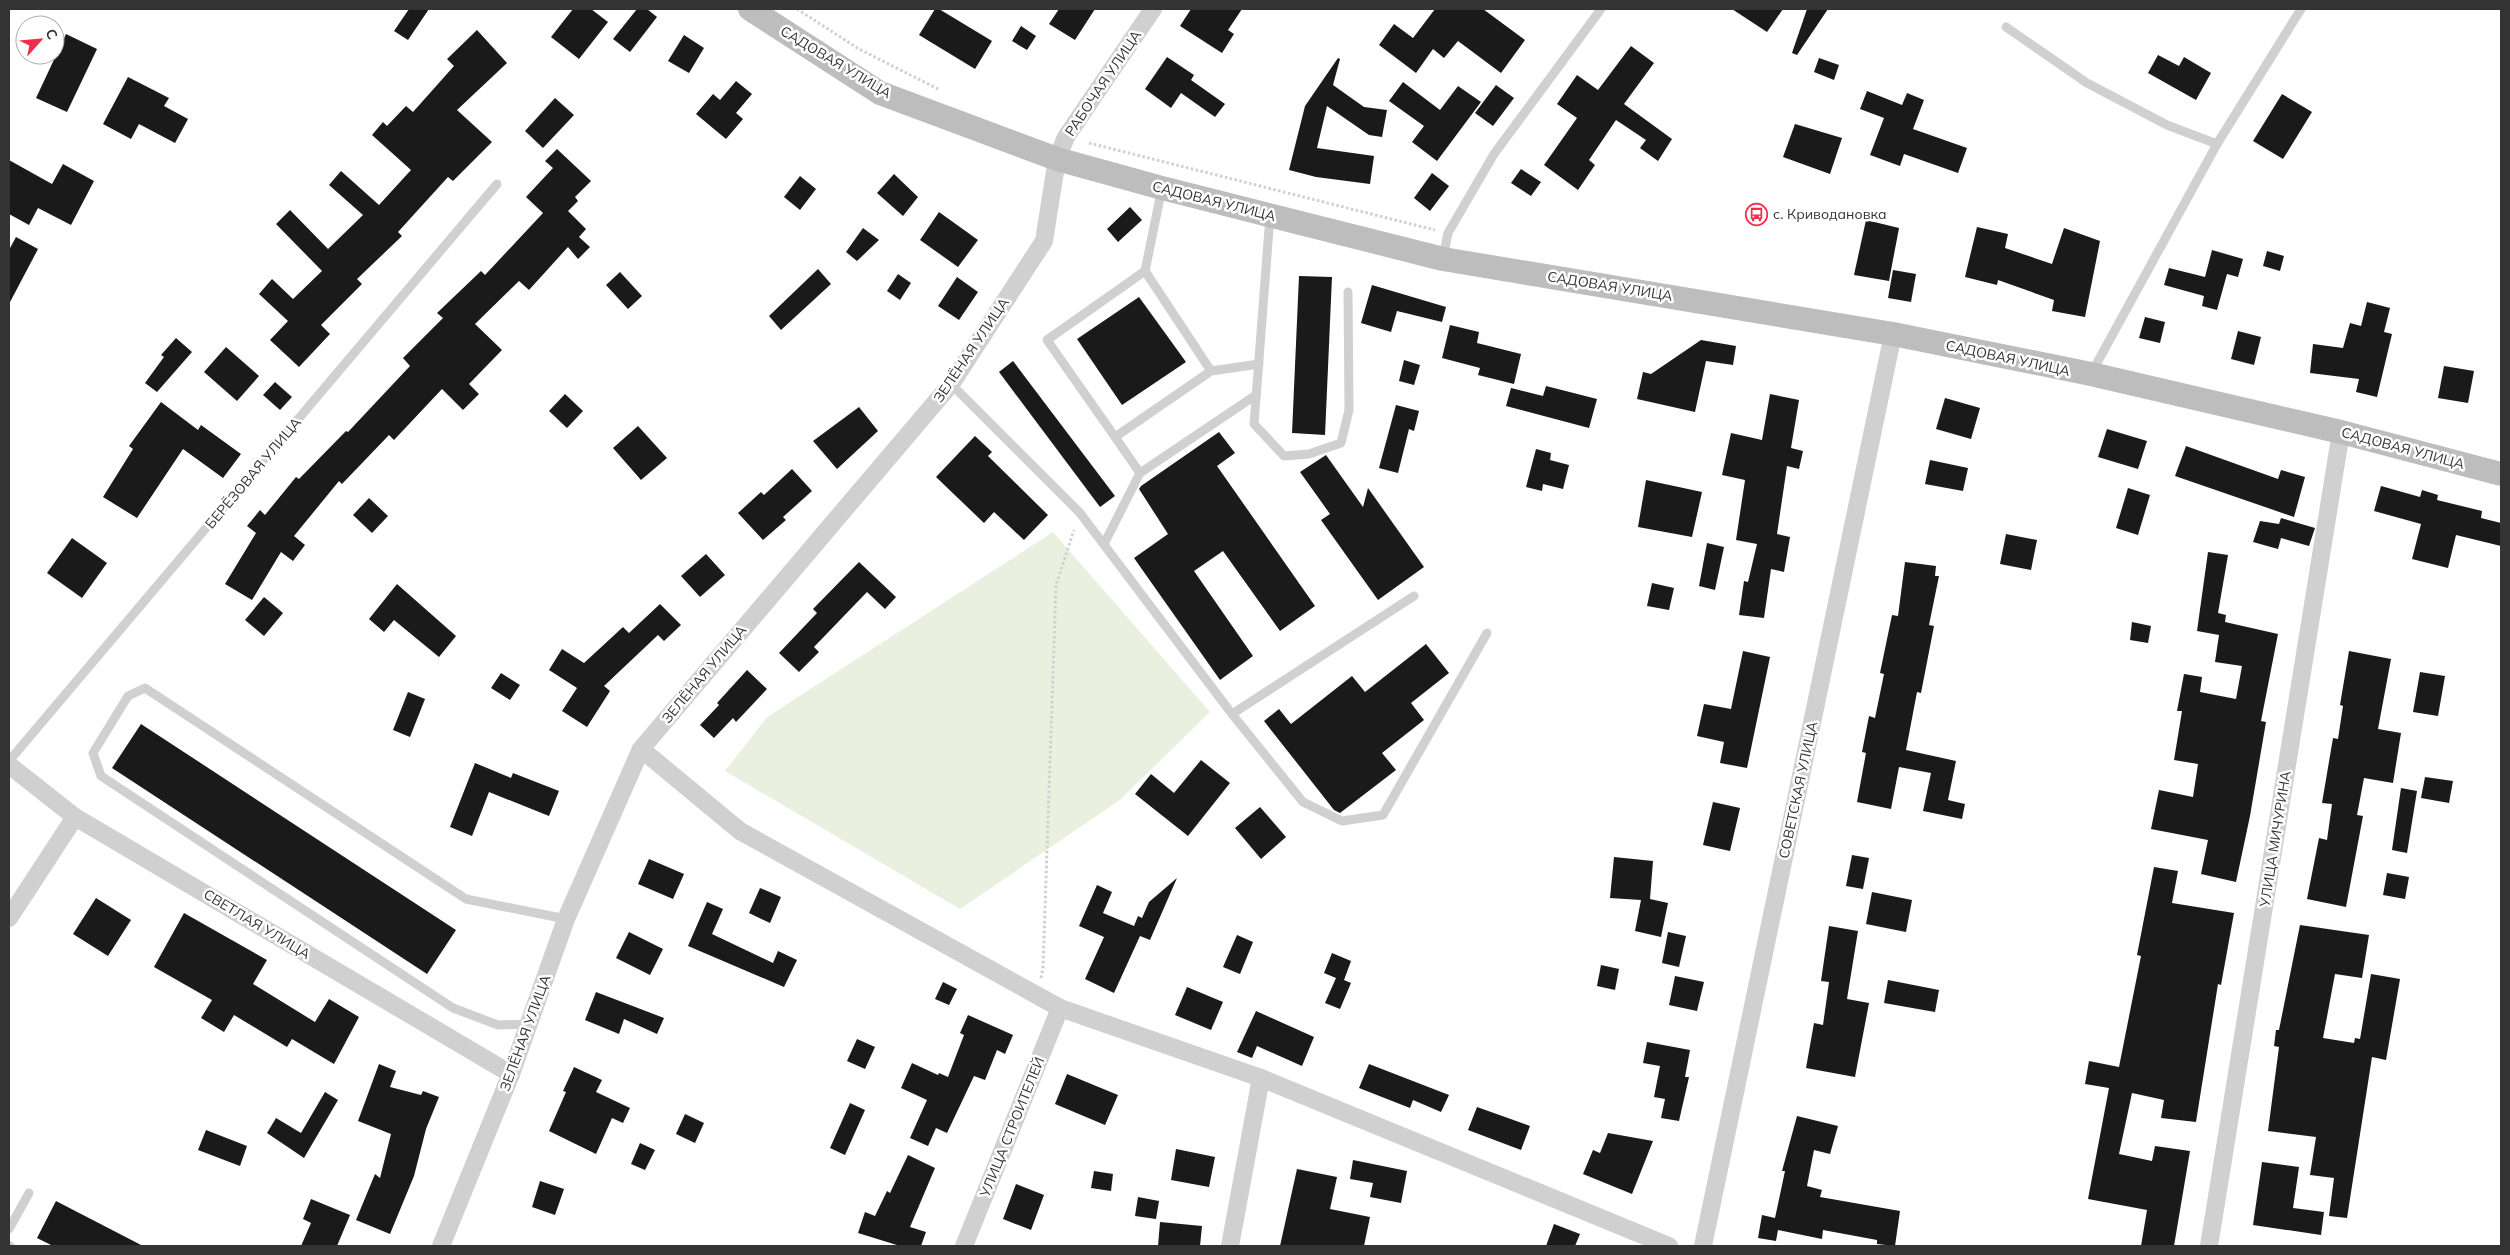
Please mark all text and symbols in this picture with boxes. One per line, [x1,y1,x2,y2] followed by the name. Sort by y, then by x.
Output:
[15,15,65,65] north arrow
[777,22,895,103] street label: САДОВАЯ УЛИЦА
[41,26,62,42] text: С
[1061,26,1145,139] street label: РАБОЧАЯ УЛИЦА
[1150,177,1278,225] street label: САДОВАЯ УЛИЦА
[1745,202,1769,226] bus stop icon: с. Криводановка
[1773,205,1887,223] place label: с. Криводановка
[1546,267,1675,305] street label: САДОВАЯ УЛИЦА
[929,294,1013,406] street label: ЗЕЛЁНАЯ УЛИЦА
[1944,336,2072,380] street label: САДОВАЯ УЛИЦА
[201,413,305,532] street label: БЕРЁЗОВАЯ УЛИЦА
[2340,423,2467,473] street label: САДОВАЯ УЛИЦА
[658,621,751,727] street label: ЗЕЛЁНАЯ УЛИЦА
[1775,719,1821,860] street label: СОВЕТСКАЯ УЛИЦА
[2255,769,2295,909] street label: УЛИЦА МИЧУРИНА
[200,885,314,963] street label: СВЕТЛАЯ УЛИЦА
[496,972,555,1094] street label: ЗЕЛЁНАЯ УЛИЦА
[975,1054,1048,1201] street label: УЛИЦА СТРОИТЕЛЕЙ

